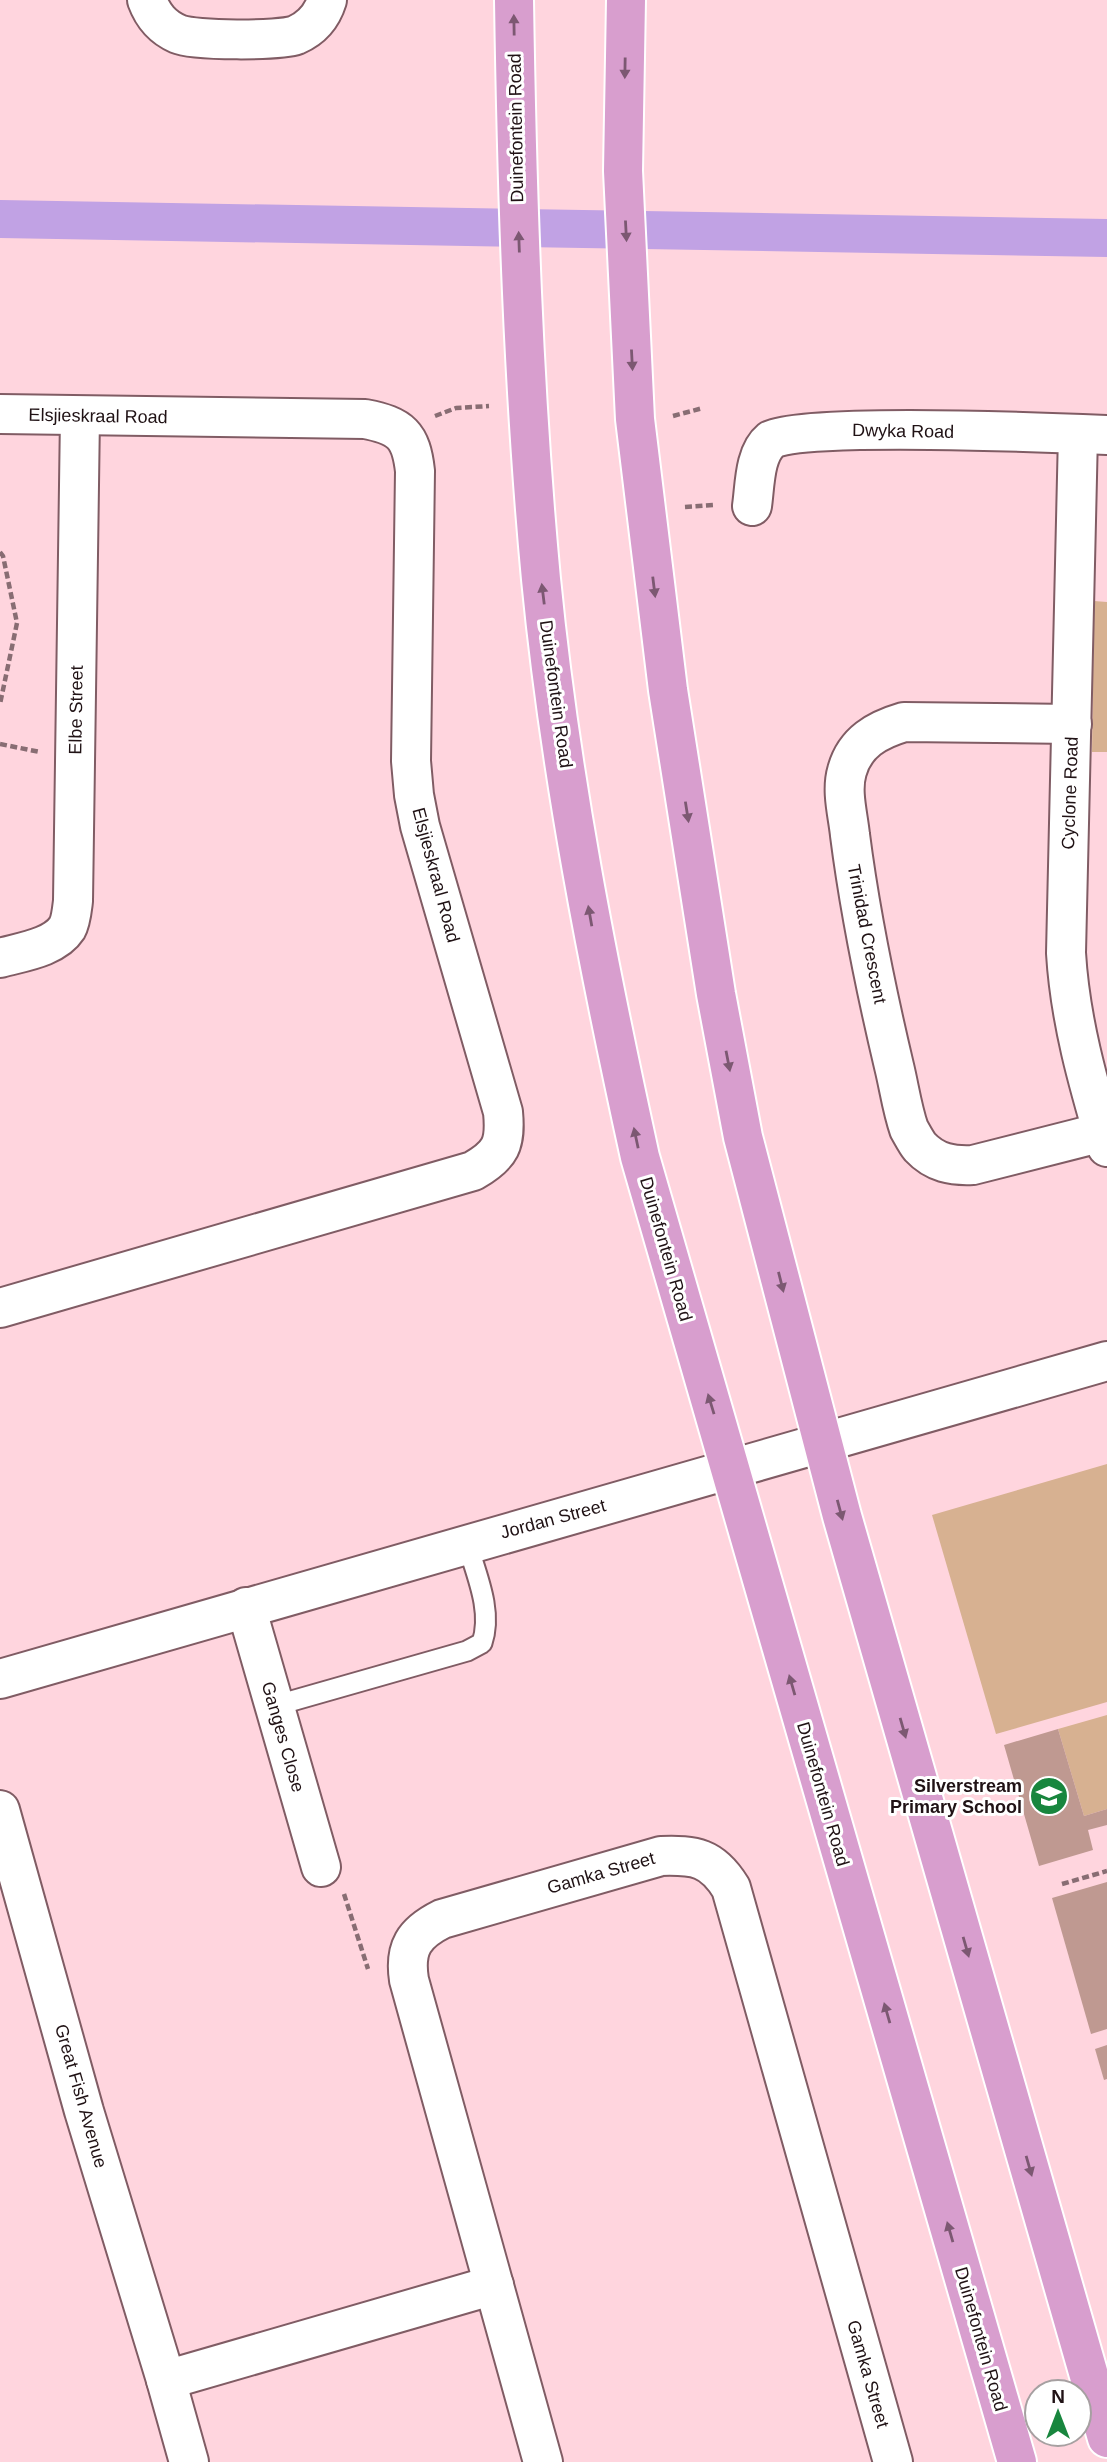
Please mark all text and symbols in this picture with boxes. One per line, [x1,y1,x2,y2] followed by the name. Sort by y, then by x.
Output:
[508,13,520,35] one-way arrow
[505,53,527,203] street label: Duinefontein Road
[619,57,630,79] one-way arrow
[621,221,632,243] one-way arrow
[514,231,525,253] one-way arrow
[627,350,638,372] one-way arrow
[28,405,168,427] street label: Elsjieskraal Road
[852,420,954,442] street label: Dwyka Road
[649,576,660,598] one-way arrow
[537,582,548,604] one-way arrow
[536,619,576,769] street label: Duinefontein Road
[65,665,87,755] street label: Elbe Street
[1058,736,1082,850] street label: Cyclone Road
[682,801,693,823] one-way arrow
[408,805,464,945] street label: Elsjieskraal Road
[844,863,890,1005] street label: Trinidad Crescent
[584,904,595,926] one-way arrow
[723,1050,734,1072] one-way arrow
[630,1127,641,1149] one-way arrow
[636,1175,696,1323] street label: Duinefontein Road
[776,1271,787,1293] one-way arrow
[706,1394,716,1415] one-way arrow
[498,1495,608,1543] street label: Jordan Street
[835,1499,846,1521] one-way arrow
[786,1673,797,1695] one-way arrow
[258,1679,308,1795] street label: Ganges Close
[898,1718,908,1739] one-way arrow
[793,1720,853,1868] street label: Duinefontein Road
[1028,1775,1070,1817] school or university icon: Silverstream Primary School
[890,1776,1022,1817] place label: Silverstream Primary School
[545,1848,657,1898] street label: Gamka Street
[961,1937,971,1958] one-way arrow
[881,2002,891,2023] one-way arrow
[51,2022,111,2170] street label: Great Fish Avenue
[1024,2155,1034,2176] one-way arrow
[944,2221,955,2243] one-way arrow
[951,2265,1011,2413] street label: Duinefontein Road
[843,2318,893,2430] street label: Gamka Street
[1023,2378,1093,2448] north arrow
[1051,2386,1065,2407] text: N

